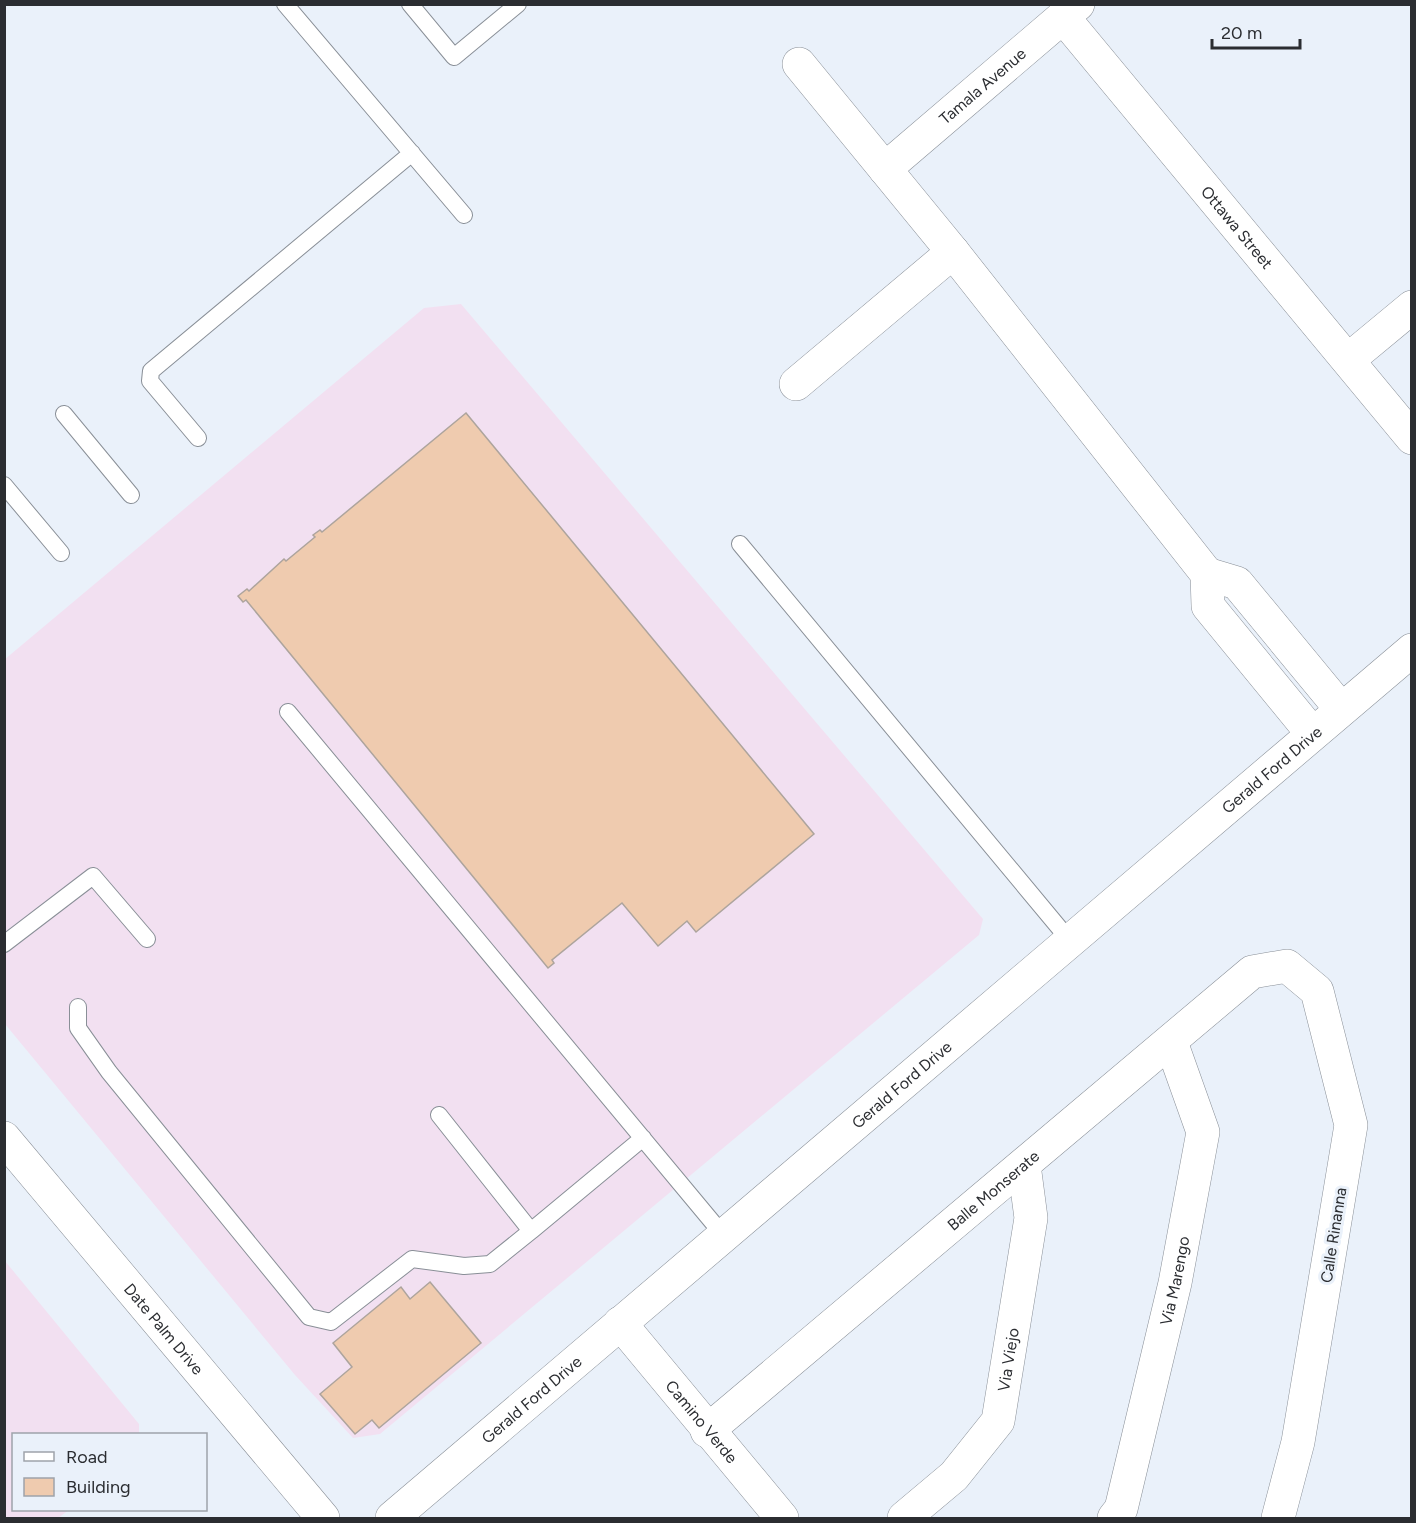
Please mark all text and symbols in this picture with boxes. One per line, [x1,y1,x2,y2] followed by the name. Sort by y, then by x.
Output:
[1212,12,1300,50] scale bar
[1221,22,1262,44] text: 20 m
[936,44,1030,128] street label: Tamala Avenue
[1197,182,1277,273] street label: Ottawa Street
[1218,722,1326,818] street label: Gerald Ford Drive
[848,1037,956,1133] street label: Gerald Ford Drive
[944,1146,1043,1234] street label: Balle Monserate
[1317,1186,1350,1284] street label: Calle Rinanna
[1156,1235,1193,1327] street label: Via Marengo
[120,1280,208,1379] street label: Date Palm Drive
[994,1326,1023,1393] street label: Via Viejo
[478,1352,586,1448] street label: Gerald Ford Drive
[662,1376,741,1467] street label: Camino Verde
[12,1433,207,1511] legend
[66,1446,107,1468] text: Road
[66,1476,131,1498] text: Building

